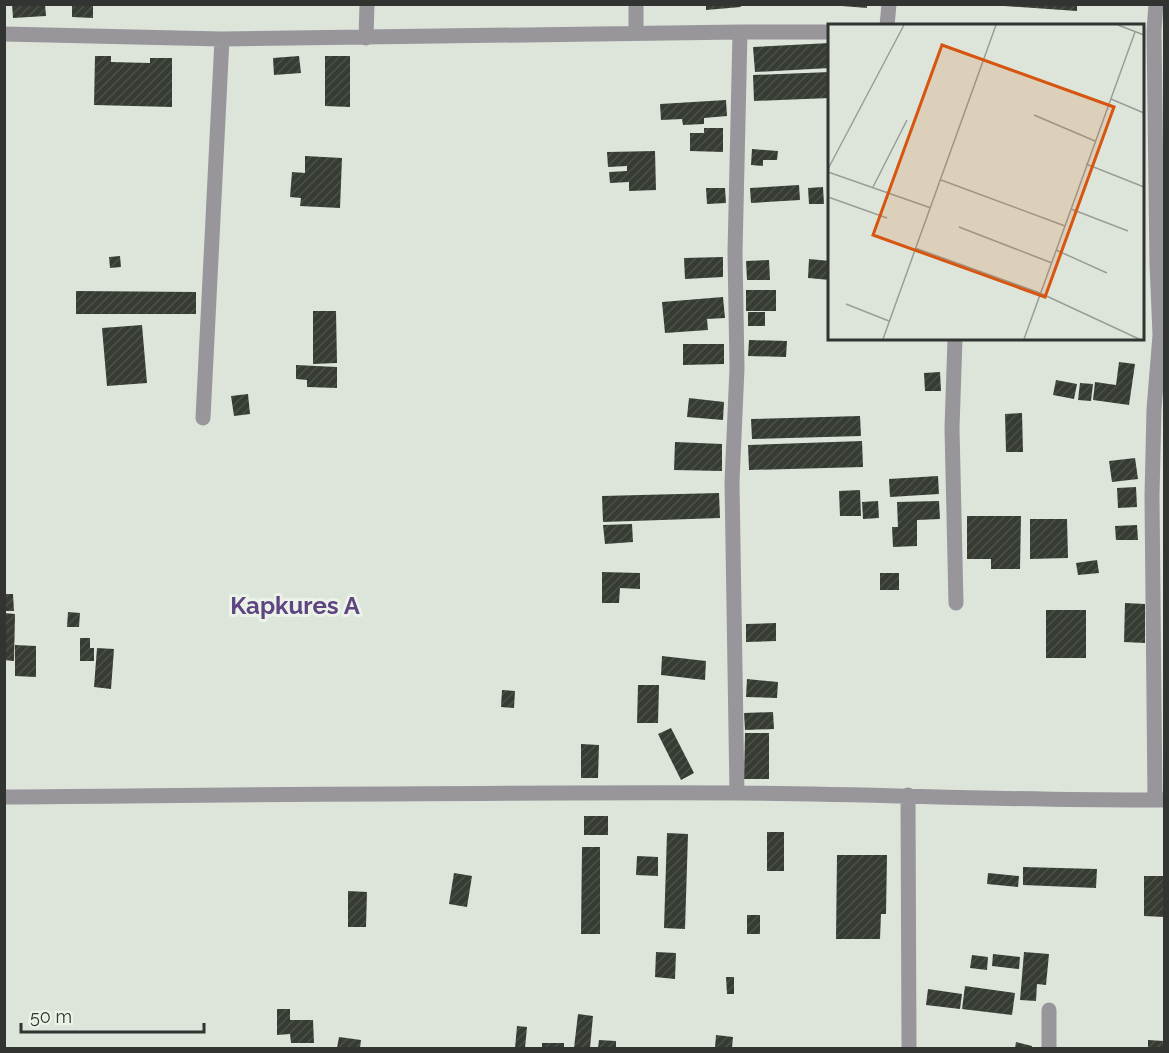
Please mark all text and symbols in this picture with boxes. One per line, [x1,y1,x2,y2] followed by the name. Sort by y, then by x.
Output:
[828,24,1145,340] inset map
[230,591,361,620] district label: Kapkures A
[21,996,204,1034] scale bar
[30,1006,72,1027] text: 50 m

